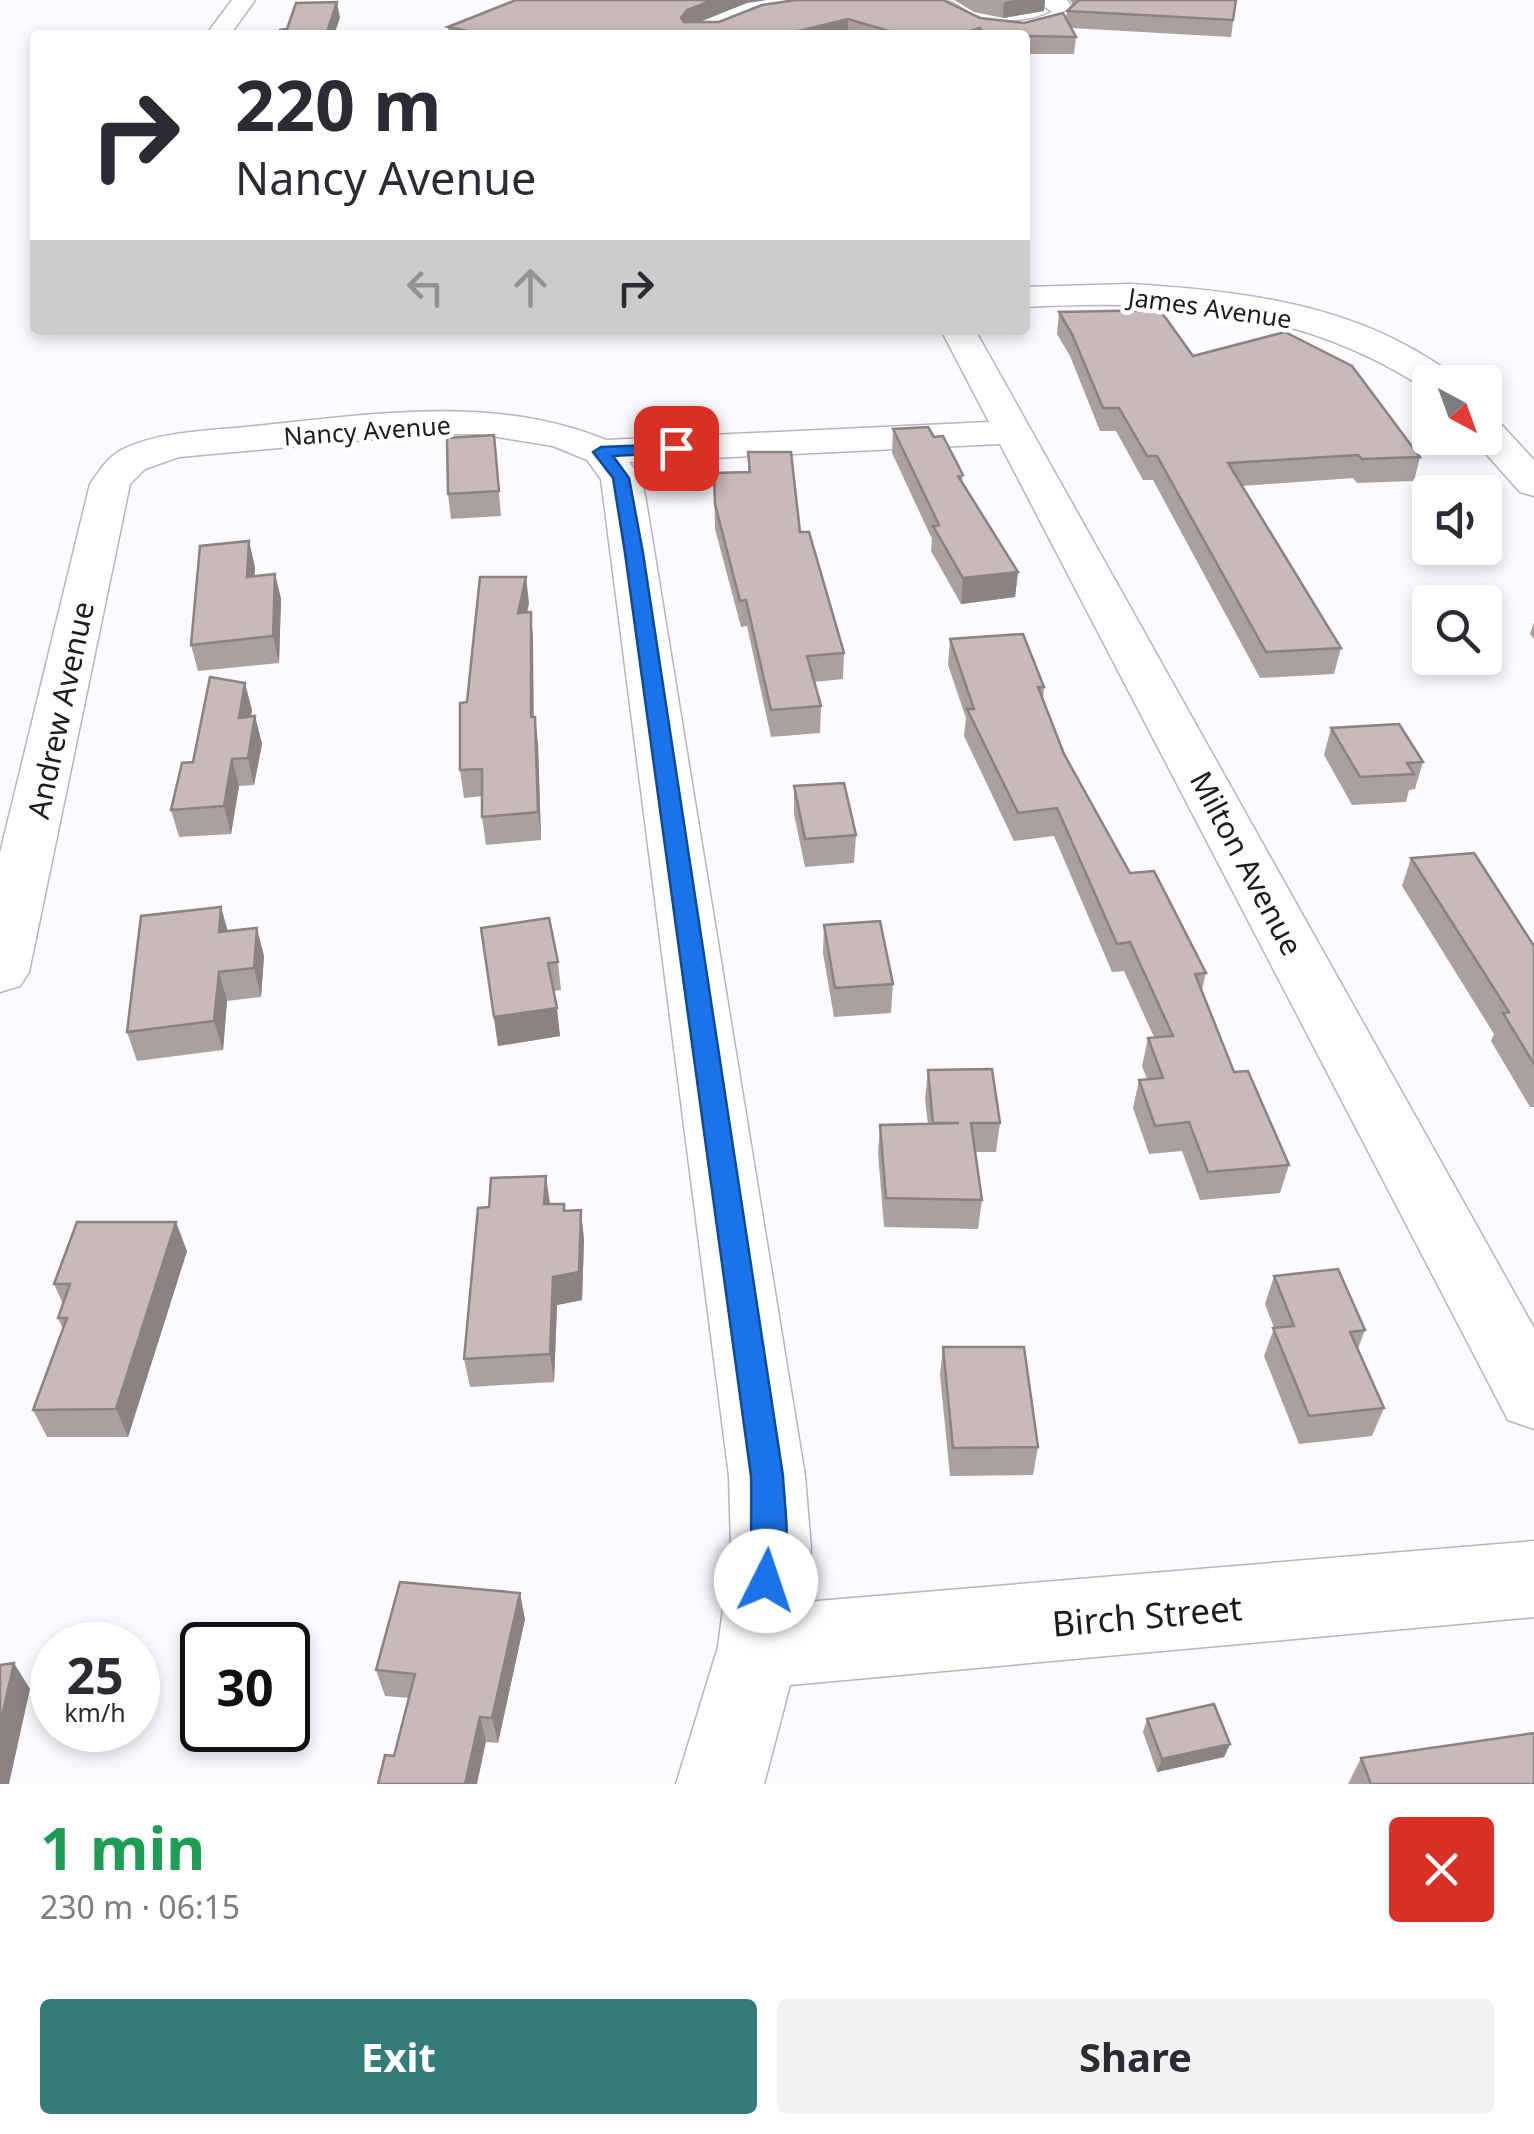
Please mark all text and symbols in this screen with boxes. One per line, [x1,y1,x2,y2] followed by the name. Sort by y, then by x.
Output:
[235,56,442,152] text: 220 m
[70,70,200,200] icon: right
[235,147,537,208] text: Nancy Avenue
[398,260,453,315] icon: left
[503,260,558,315] icon: ahead
[608,260,663,315] icon: right
[1124,278,1294,335] street label: James Avenue
[1412,365,1502,455] north arrow
[1412,365,1502,675] map controls
[634,406,719,491] pin
[282,407,452,453] street label: Nancy Avenue
[649,421,704,476] icon: arrive
[1412,475,1502,565] button: sound
[1412,585,1502,675] button: search
[17,598,103,822] street label: Andrew Avenue
[1181,764,1313,962] street label: Milton Avenue
[714,1529,818,1633] position arrow
[1050,1583,1244,1647] street label: Birch Street
[180,1622,310,1752] speed limit sign: 30
[66,1641,124,1709] text: 25
[64,1695,126,1729] text: km/h
[40,1806,205,1888] text: 1 min
[1389,1817,1494,1922] button: close
[40,1885,240,1928] text: 230 m · 06:15
[40,1999,757,2114] button: Exit
[777,1999,1494,2114] button: Share

